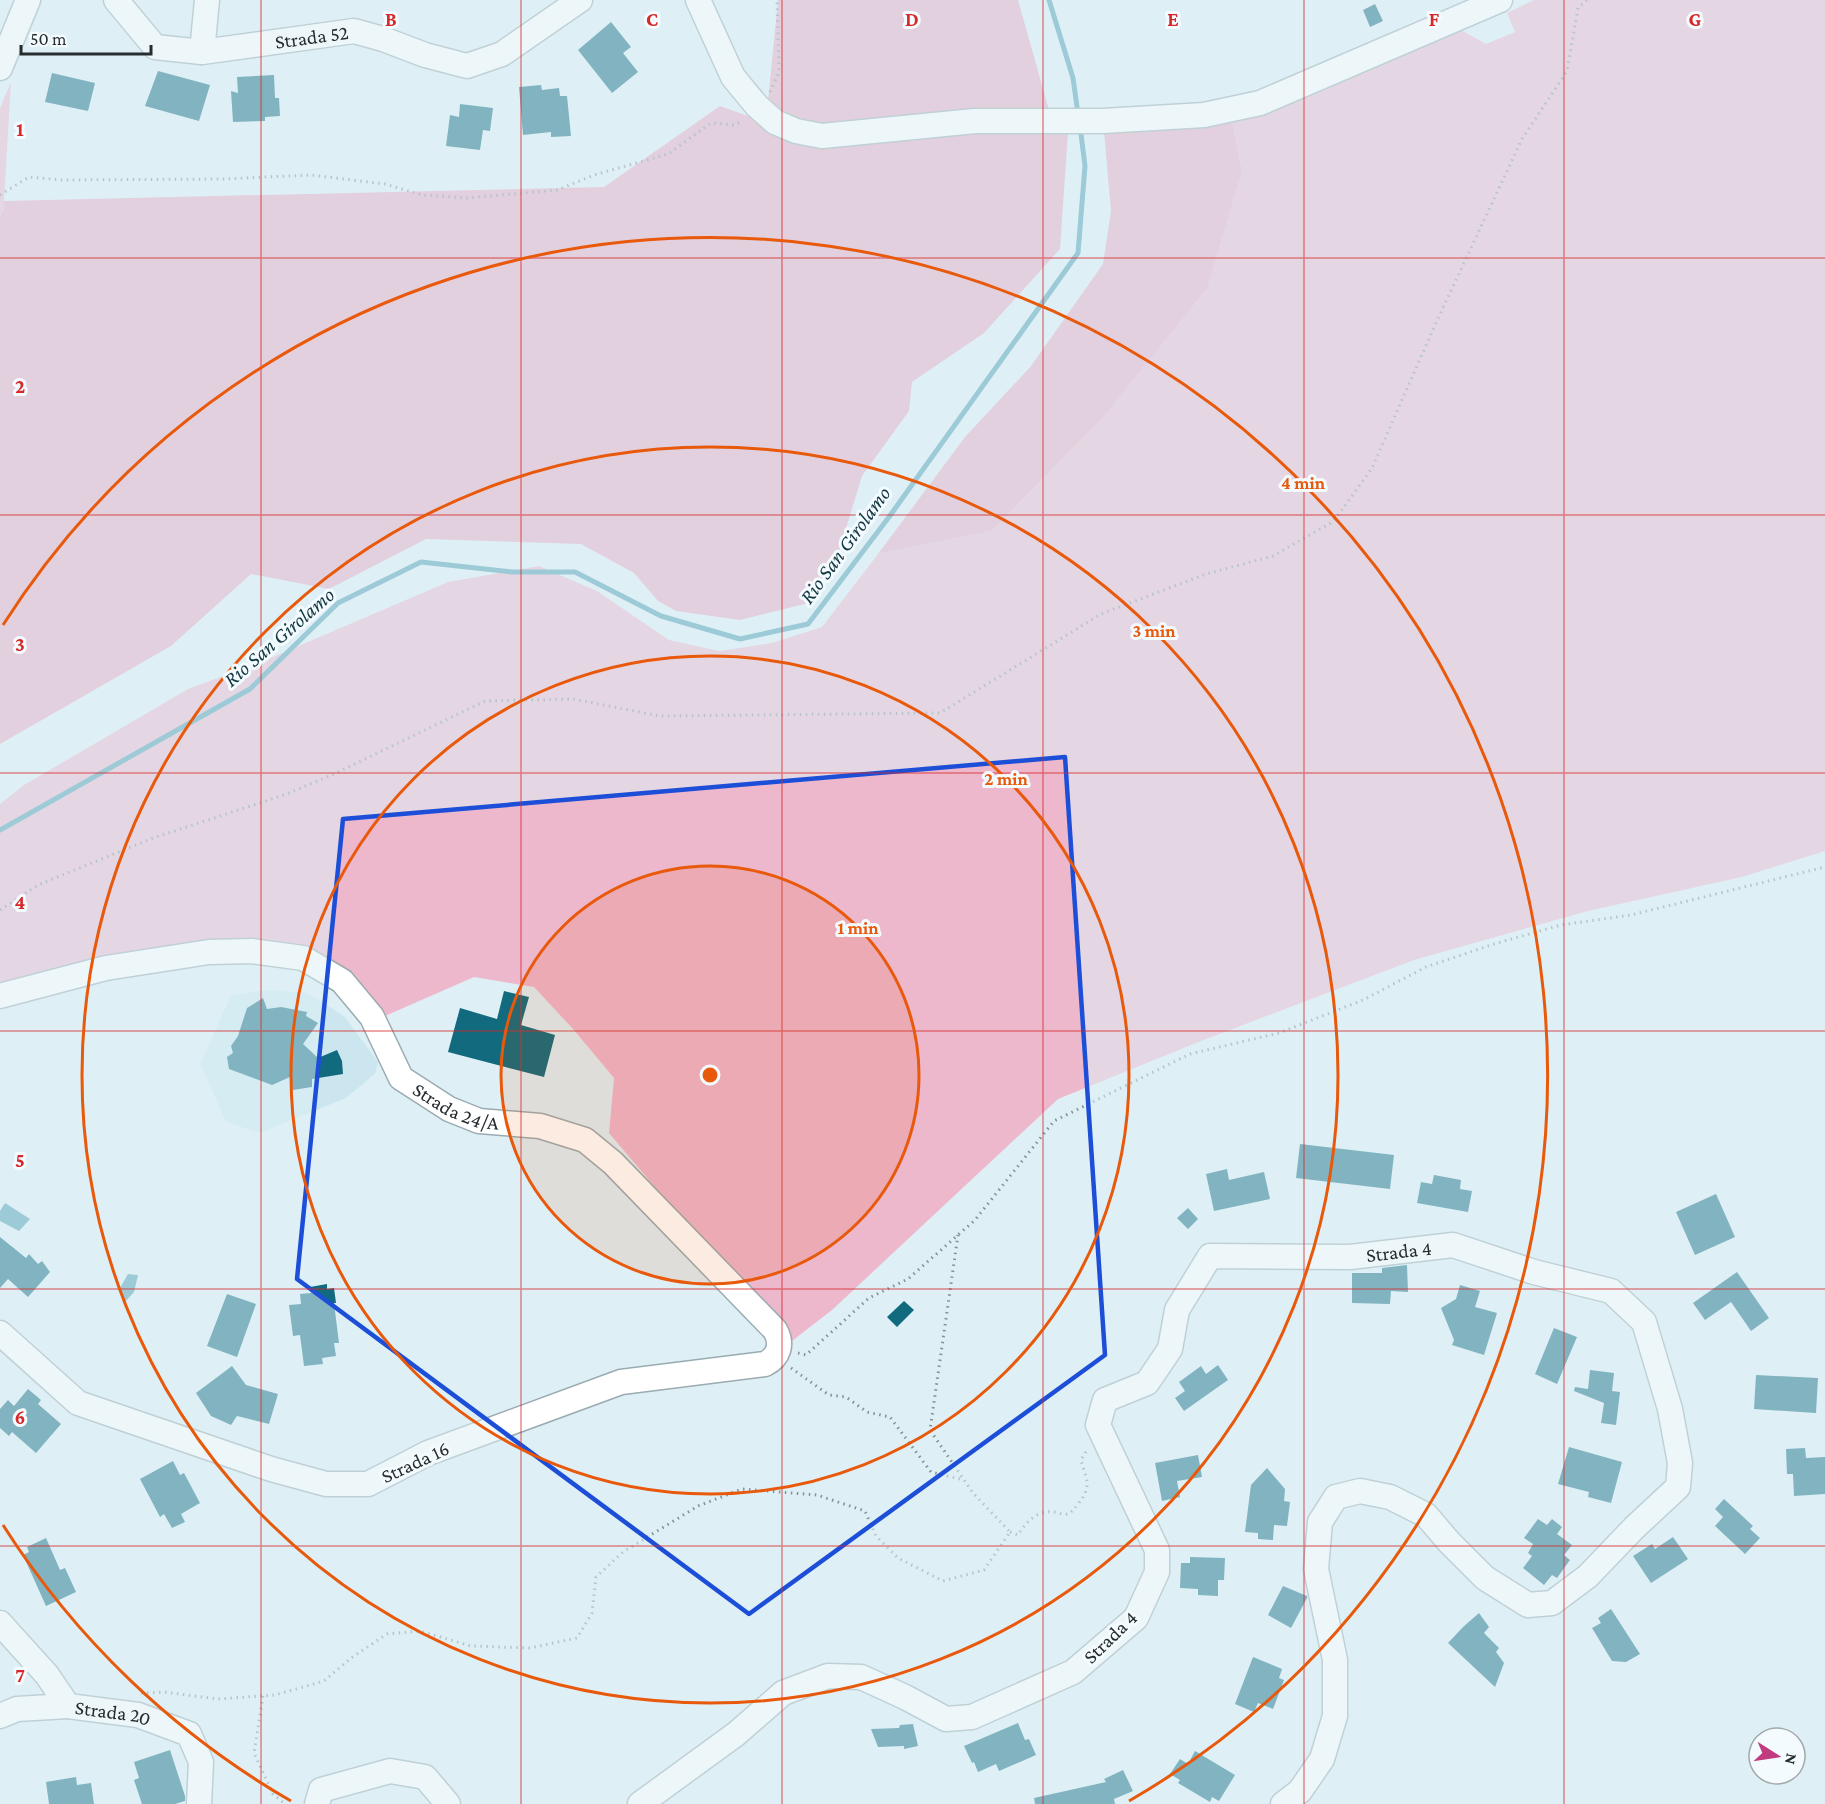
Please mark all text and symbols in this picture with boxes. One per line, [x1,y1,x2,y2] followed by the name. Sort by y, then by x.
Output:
[385,8,397,30] text: B
[646,8,658,30] text: C
[905,8,919,30] text: D
[1167,8,1179,30] text: E
[1429,8,1440,30] text: F
[1689,8,1702,30] text: G
[21,18,152,56] scale bar
[273,21,350,53] street label: Strada 52
[30,29,67,49] text: 50 m
[16,118,24,140] text: 1
[15,375,25,397] text: 2
[1281,473,1326,493] text: 4 min
[795,482,895,608] water label: Rio San Girolamo
[219,582,339,692] water label: Rio San Girolamo
[1132,621,1176,641] text: 3 min
[15,633,25,655] text: 3
[984,769,1028,789] text: 2 min
[15,891,26,913] text: 4
[838,918,879,938] text: 1 min
[700,1065,720,1085] centre of rings
[409,1078,500,1134] street label: Strada 24/A
[15,1149,25,1171] text: 5
[1365,1237,1433,1266] street label: Strada 4
[15,1406,25,1428] text: 6
[378,1437,452,1487] street label: Strada 16
[1079,1606,1141,1668] street label: Strada 4
[15,1664,25,1686] text: 7
[74,1696,154,1730] street label: Strada 20
[1747,1726,1807,1786] north arrow
[1782,1752,1801,1766] text: N

